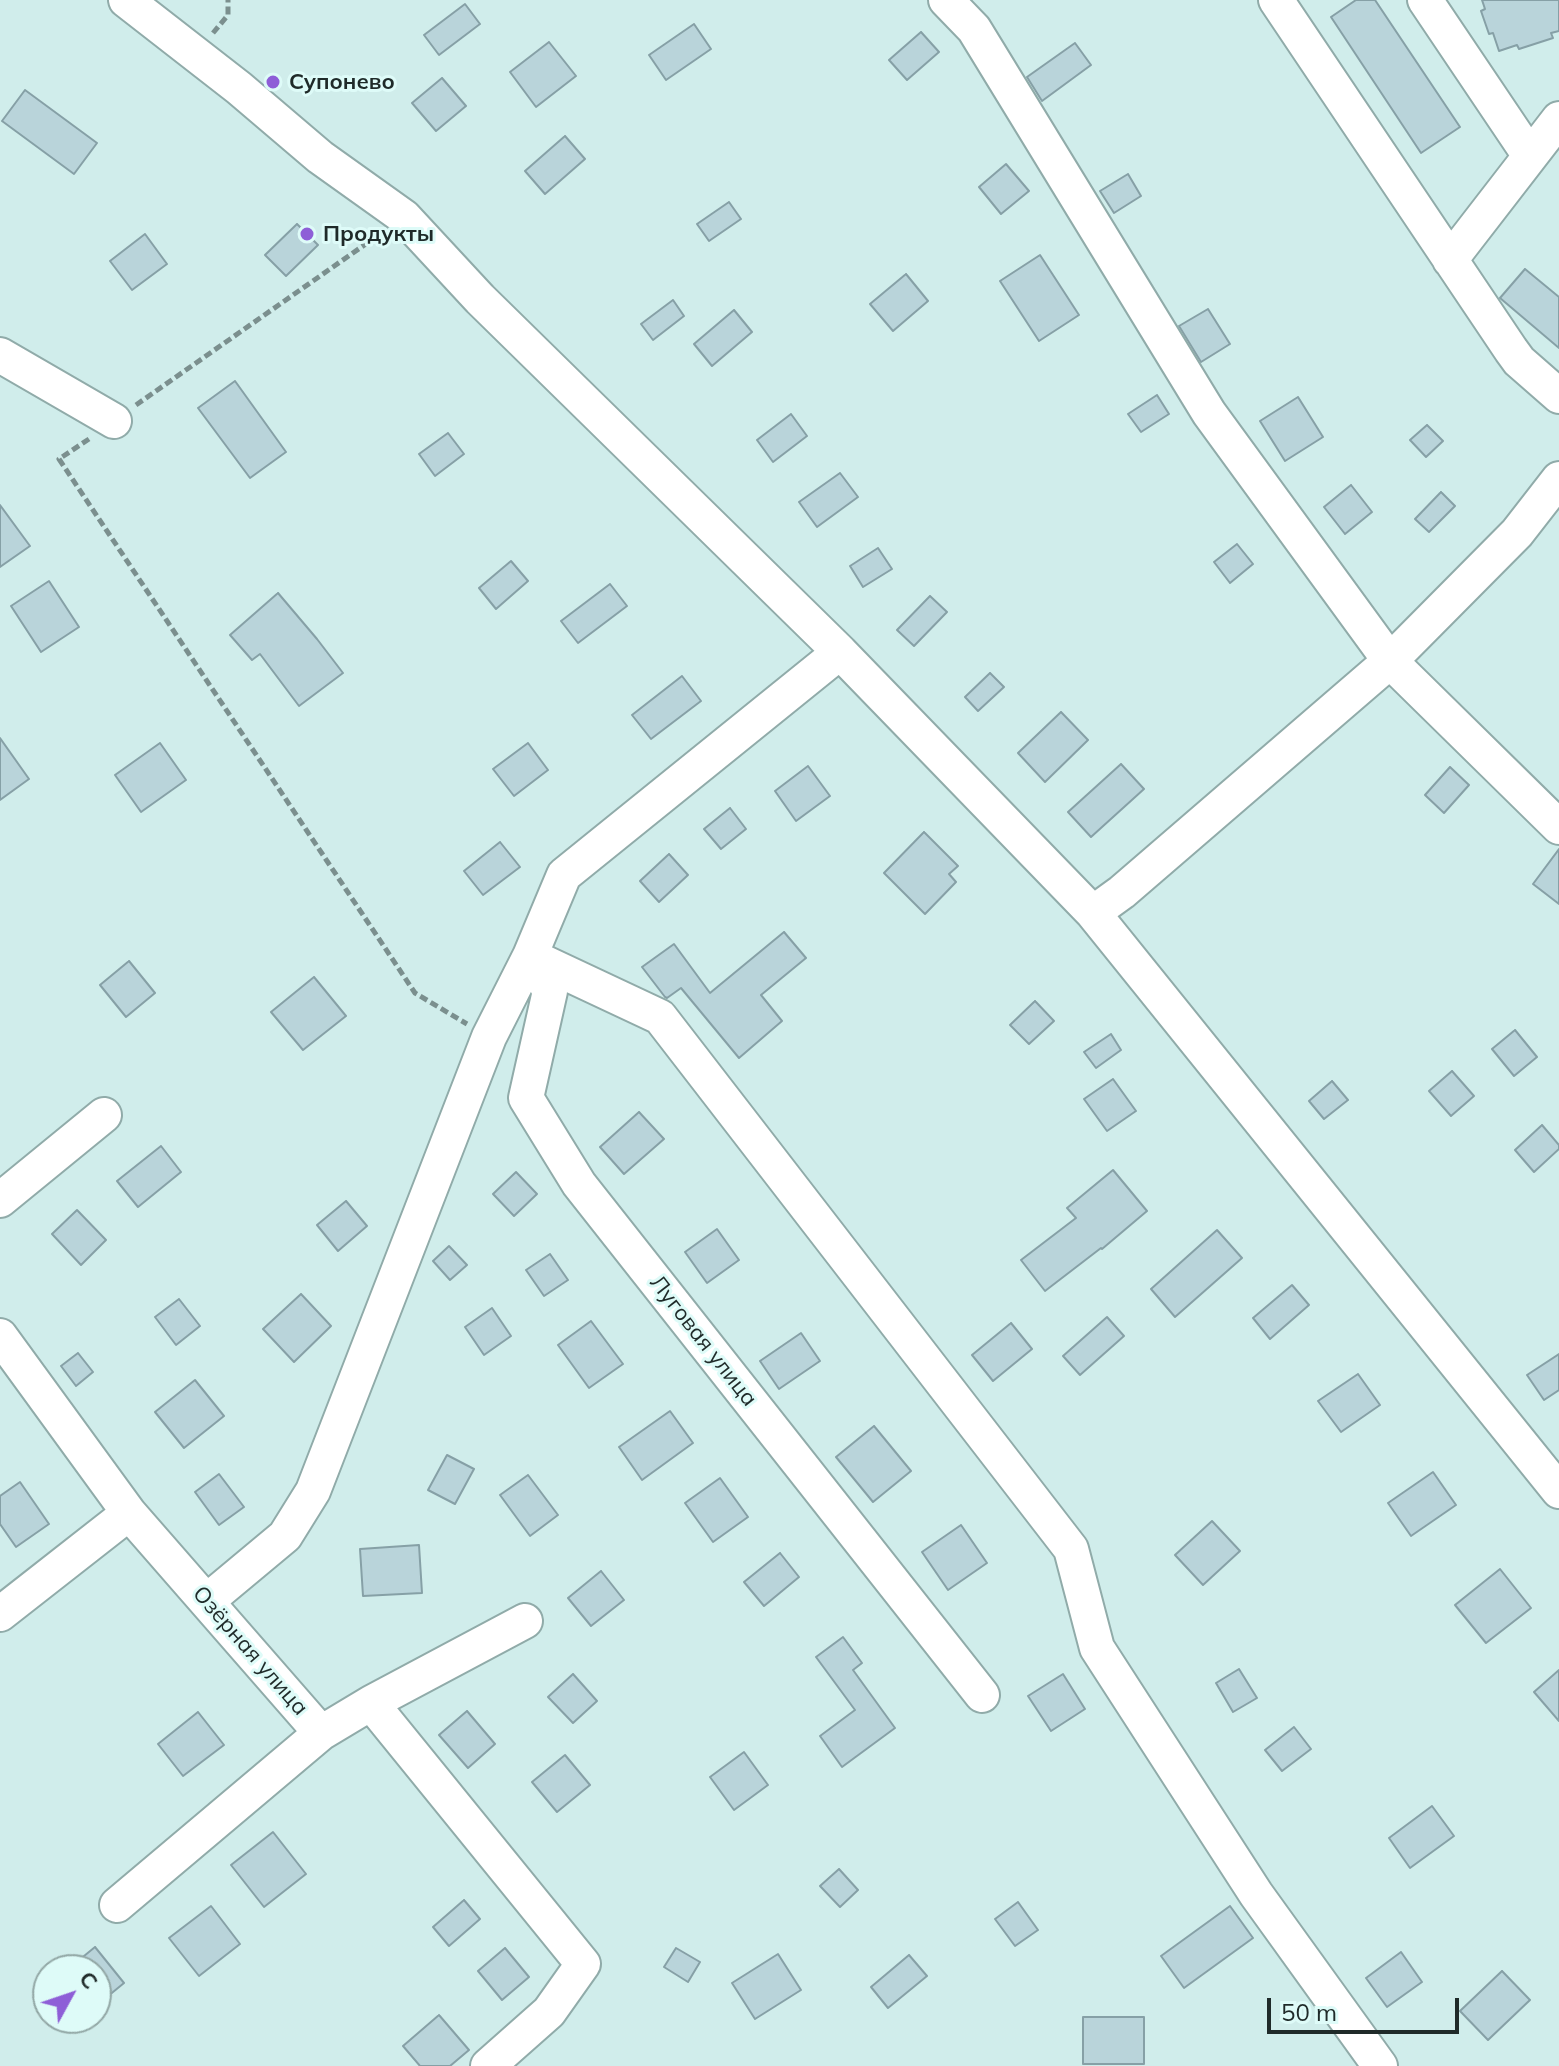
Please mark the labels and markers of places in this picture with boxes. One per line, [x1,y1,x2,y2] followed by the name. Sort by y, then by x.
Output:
[289,69,395,95] place label: Супонево
[264,73,282,91] marker: Супонево
[323,221,434,247] place label: Продукты
[298,225,316,243] marker: Продукты

